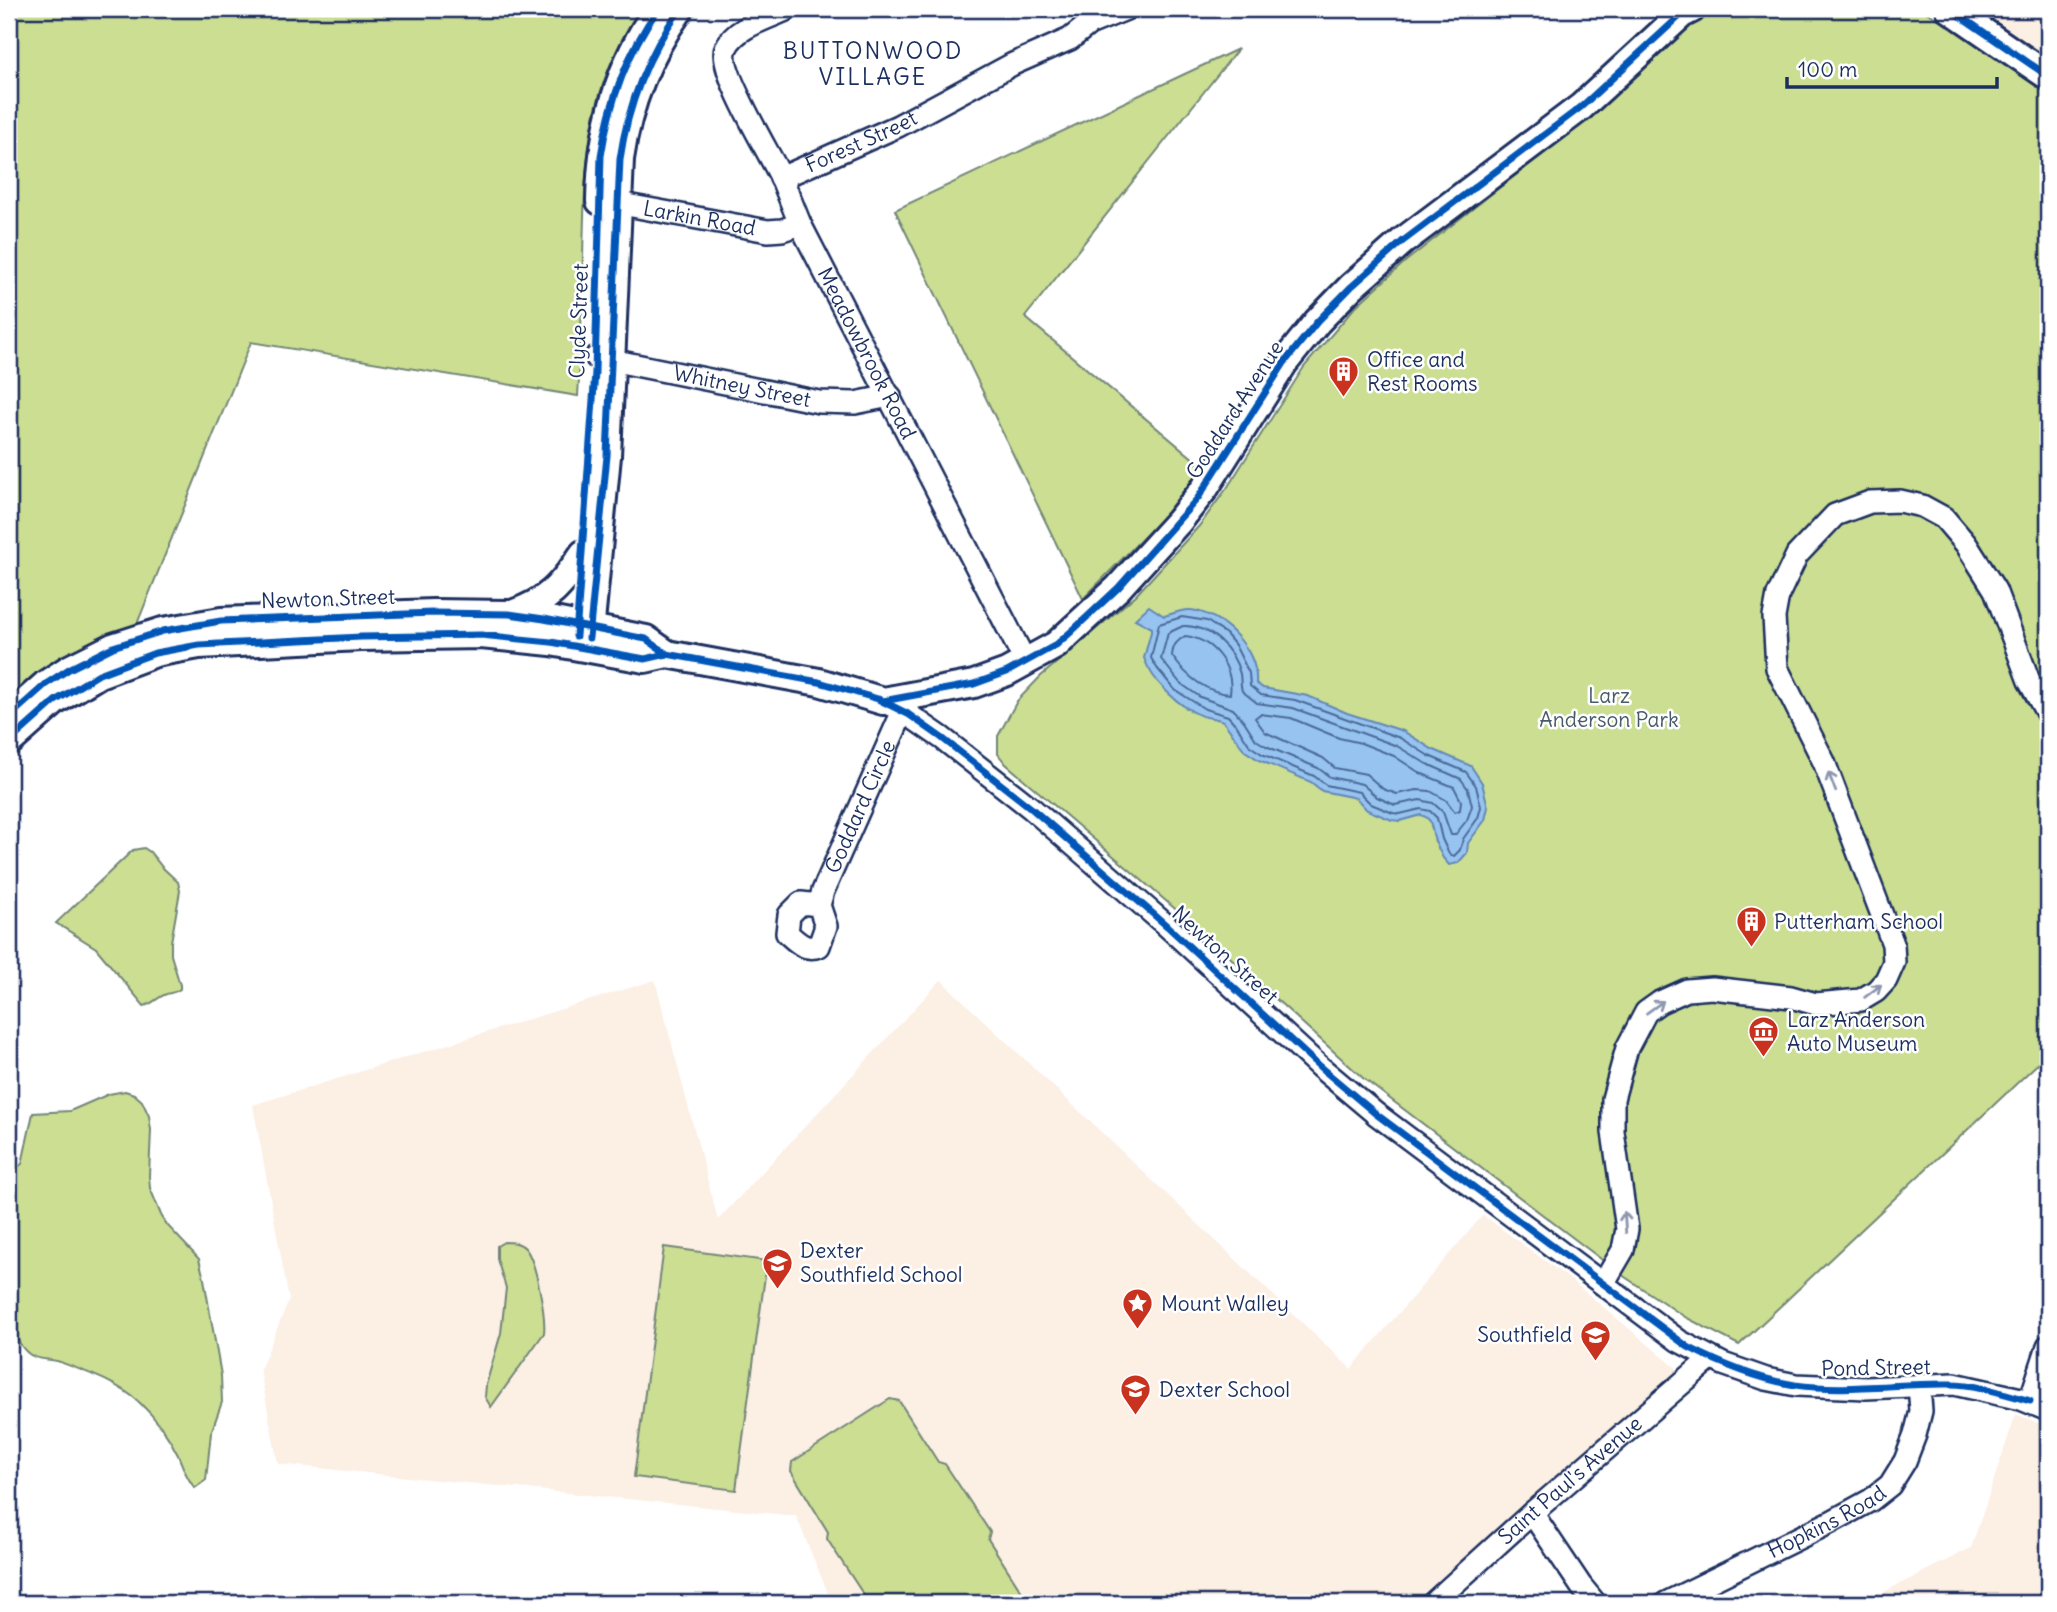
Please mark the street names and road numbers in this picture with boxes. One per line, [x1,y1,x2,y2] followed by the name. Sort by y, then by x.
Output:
[801,104,922,178] street label: Forest Street
[641,194,758,241] street label: Larkin Road
[563,263,594,379] street label: Clyde Street
[812,263,922,444] street label: Meadowbrook Road
[1180,335,1289,484] street label: Goddard Avenue
[671,359,813,413] street label: Whitney Street
[260,583,396,614] street label: Newton Street
[819,736,901,877] street label: Goddard Circle
[1166,900,1284,1010] street label: Newton Street
[1821,1353,1931,1382] street label: Pond Street
[1492,1410,1647,1550] street label: Saint Paul's Avenue
[1763,1479,1891,1564] street label: Hopkins Road

